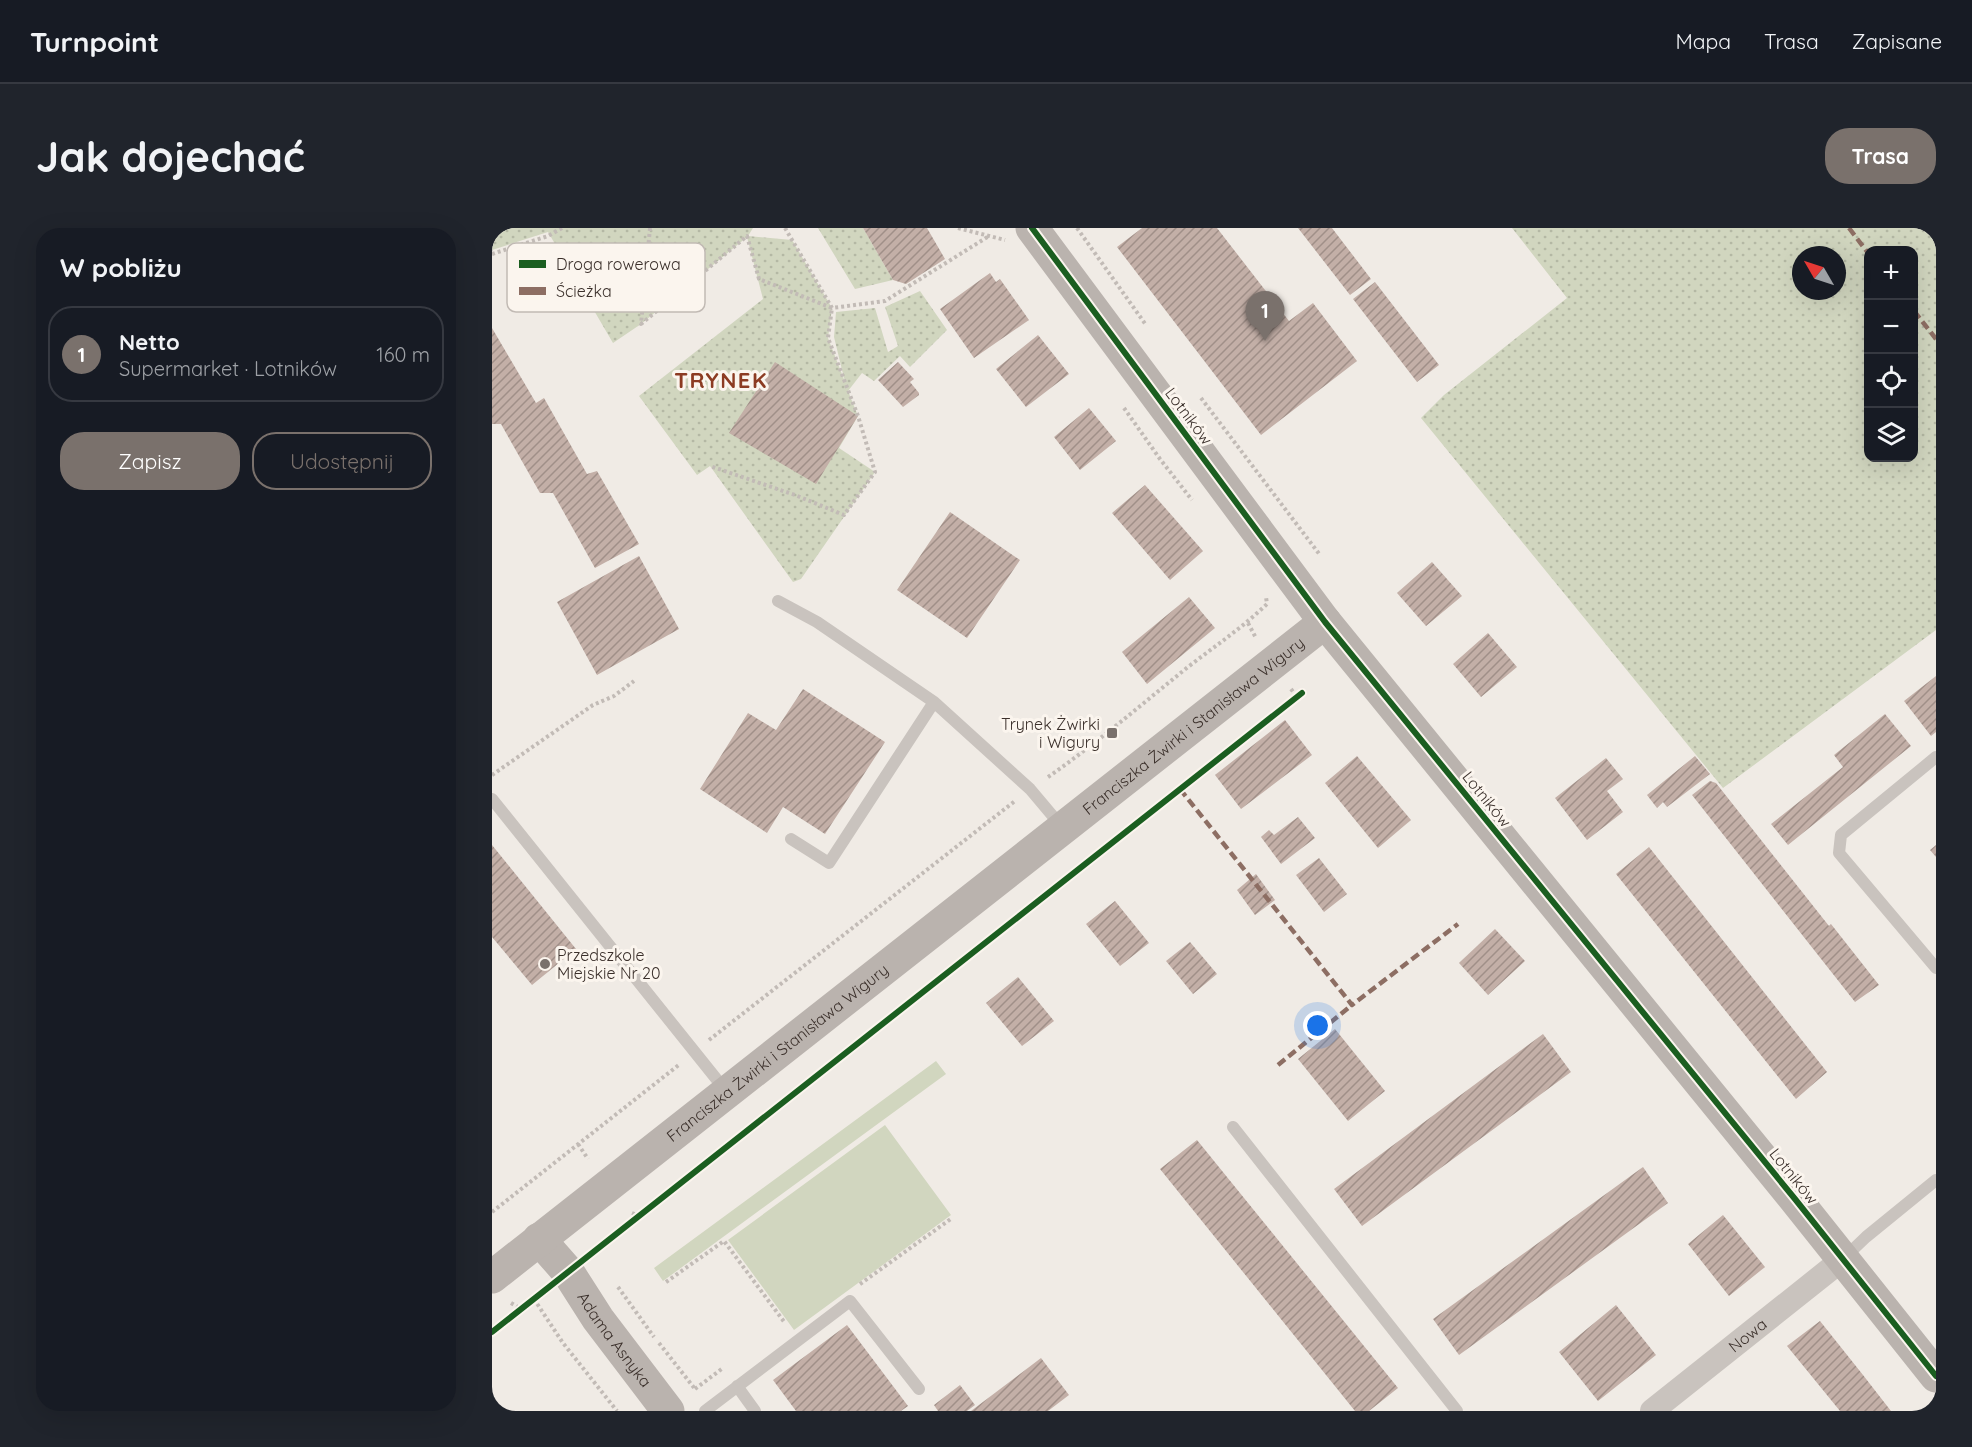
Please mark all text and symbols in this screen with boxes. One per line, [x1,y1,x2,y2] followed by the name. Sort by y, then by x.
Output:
[30,24,159,59] text: Turnpoint
[1676,28,1731,54] text: Mapa
[1764,28,1819,54] text: Trasa
[1852,28,1942,54] text: Zapisane
[1825,128,1936,184] button: Trasa
[36,130,305,183] text: Jak dojechać
[507,243,705,312] legend
[1792,246,1846,300] north arrow
[1864,246,1918,462] map controls
[1864,246,1918,300] button: +
[60,251,182,284] text: W pobliżu
[556,254,681,274] text: Droga rowerowa
[556,281,612,301] text: Ścieżka
[1246,291,1284,341] pin: 1
[1864,300,1918,354] button: −
[119,328,180,356] text: Netto
[78,342,85,367] text: 1
[376,342,430,367] text: 160 m
[1864,354,1918,408] button: locate
[119,356,337,381] text: Supermarket · Lotników
[674,366,768,394] district label: TRYNEK
[1161,383,1217,449] street label: Lotników
[1864,408,1918,462] button: layers
[60,432,240,490] button: Zapisz
[252,432,432,490] button: Udostępnij
[1078,632,1308,819] street label: Franciszka Żwirki i Stanisława Wigury
[1001,714,1100,752] place label: Trynek Żwirki i Wigury
[1105,726,1119,740] marker: Trynek Żwirki i Wigury
[1458,767,1516,831] street label: Lotników
[557,945,660,983] place label: Przedszkole Miejskie Nr 20
[538,957,552,971] marker: Przedszkole Miejskie Nr 20
[662,959,892,1146] street label: Franciszka Żwirki i Stanisława Wigury
[1303,1011,1332,1040] your location
[1765,1144,1823,1208] street label: Lotników
[573,1288,656,1391] street label: Adama Asnyka
[1724,1314,1771,1356] street label: Nowa

